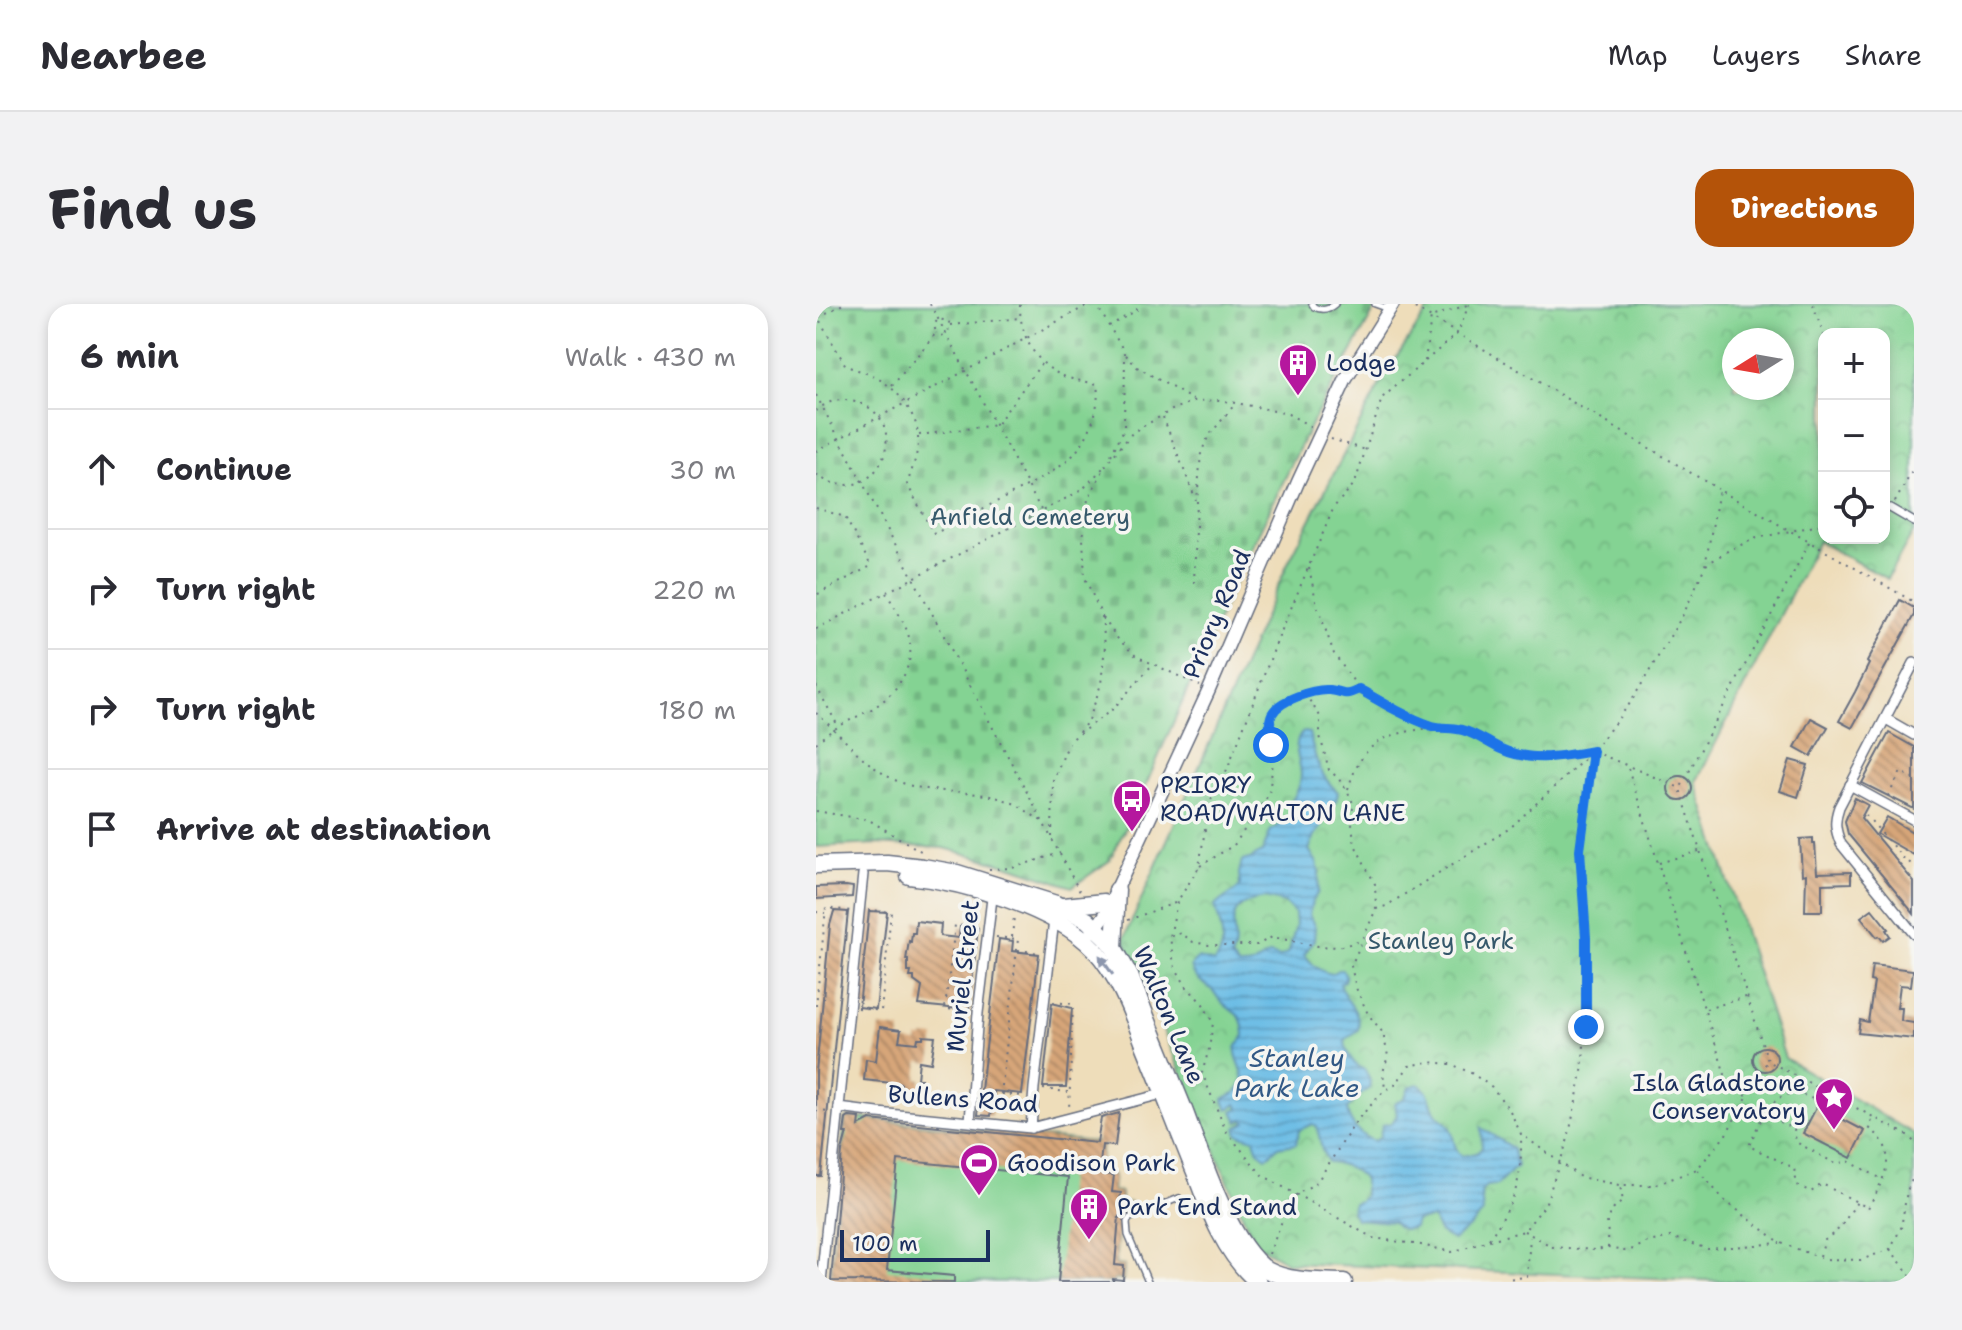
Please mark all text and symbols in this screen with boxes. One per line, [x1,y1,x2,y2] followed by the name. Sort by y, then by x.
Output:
[40,30,207,81] text: Nearbee
[1608,36,1668,74] text: Map
[1712,36,1801,74] text: Layers
[1845,36,1922,74] text: Share
[1695,169,1914,247] button: Directions
[48,171,257,246] text: Find us
[1722,328,1794,400] north arrow
[1818,328,1890,544] map controls
[1818,328,1890,400] button: +
[80,333,179,379] text: 6 min
[564,339,736,374] text: Walk · 430 m
[1277,342,1319,397] building icon: Lodge
[1326,347,1396,379] place label: Lodge
[1818,400,1890,472] button: −
[80,447,124,491] icon: ahead
[156,449,292,490] text: Continue
[669,452,736,487] text: 30 m
[1818,472,1890,544] button: locate
[930,501,1130,533] park label: Anfield Cemetery
[1175,544,1259,684] street label: Priory Road
[80,567,124,611] icon: right
[156,569,315,610] text: Turn right
[652,572,736,607] text: 220 m
[80,687,124,731] icon: right
[156,689,315,730] text: Turn right
[658,692,736,727] text: 180 m
[1253,727,1289,763] route start
[1160,769,1405,829] place label: PRIORY ROAD/WALTON LANE
[1111,778,1153,833] bus stop icon: PRIORY ROAD/WALTON LANE
[80,807,124,851] icon: arrive
[156,809,491,850] text: Arrive at destination
[939,898,987,1054] street label: Muriel Street
[1368,925,1514,957] park label: Stanley Park
[1126,941,1212,1089] street label: Walton Lane
[1098,955,1114,975] one-way arrow
[1568,1009,1604,1045] route end
[1234,1040,1360,1105] water label: Stanley Park Lake
[1633,1067,1806,1127] place label: Isla Gladstone Conservatory
[1813,1076,1855,1131] place icon: Isla Gladstone Conservatory
[887,1078,1039,1120] street label: Bullens Road
[958,1142,1000,1197] sports icon: Goodison Park
[1007,1147,1176,1179] place label: Goodison Park
[1068,1186,1110,1241] building icon: Park End Stand
[1117,1191,1297,1223] place label: Park End Stand
[840,1226,990,1262] scale bar
[852,1229,918,1258] text: 100 m

